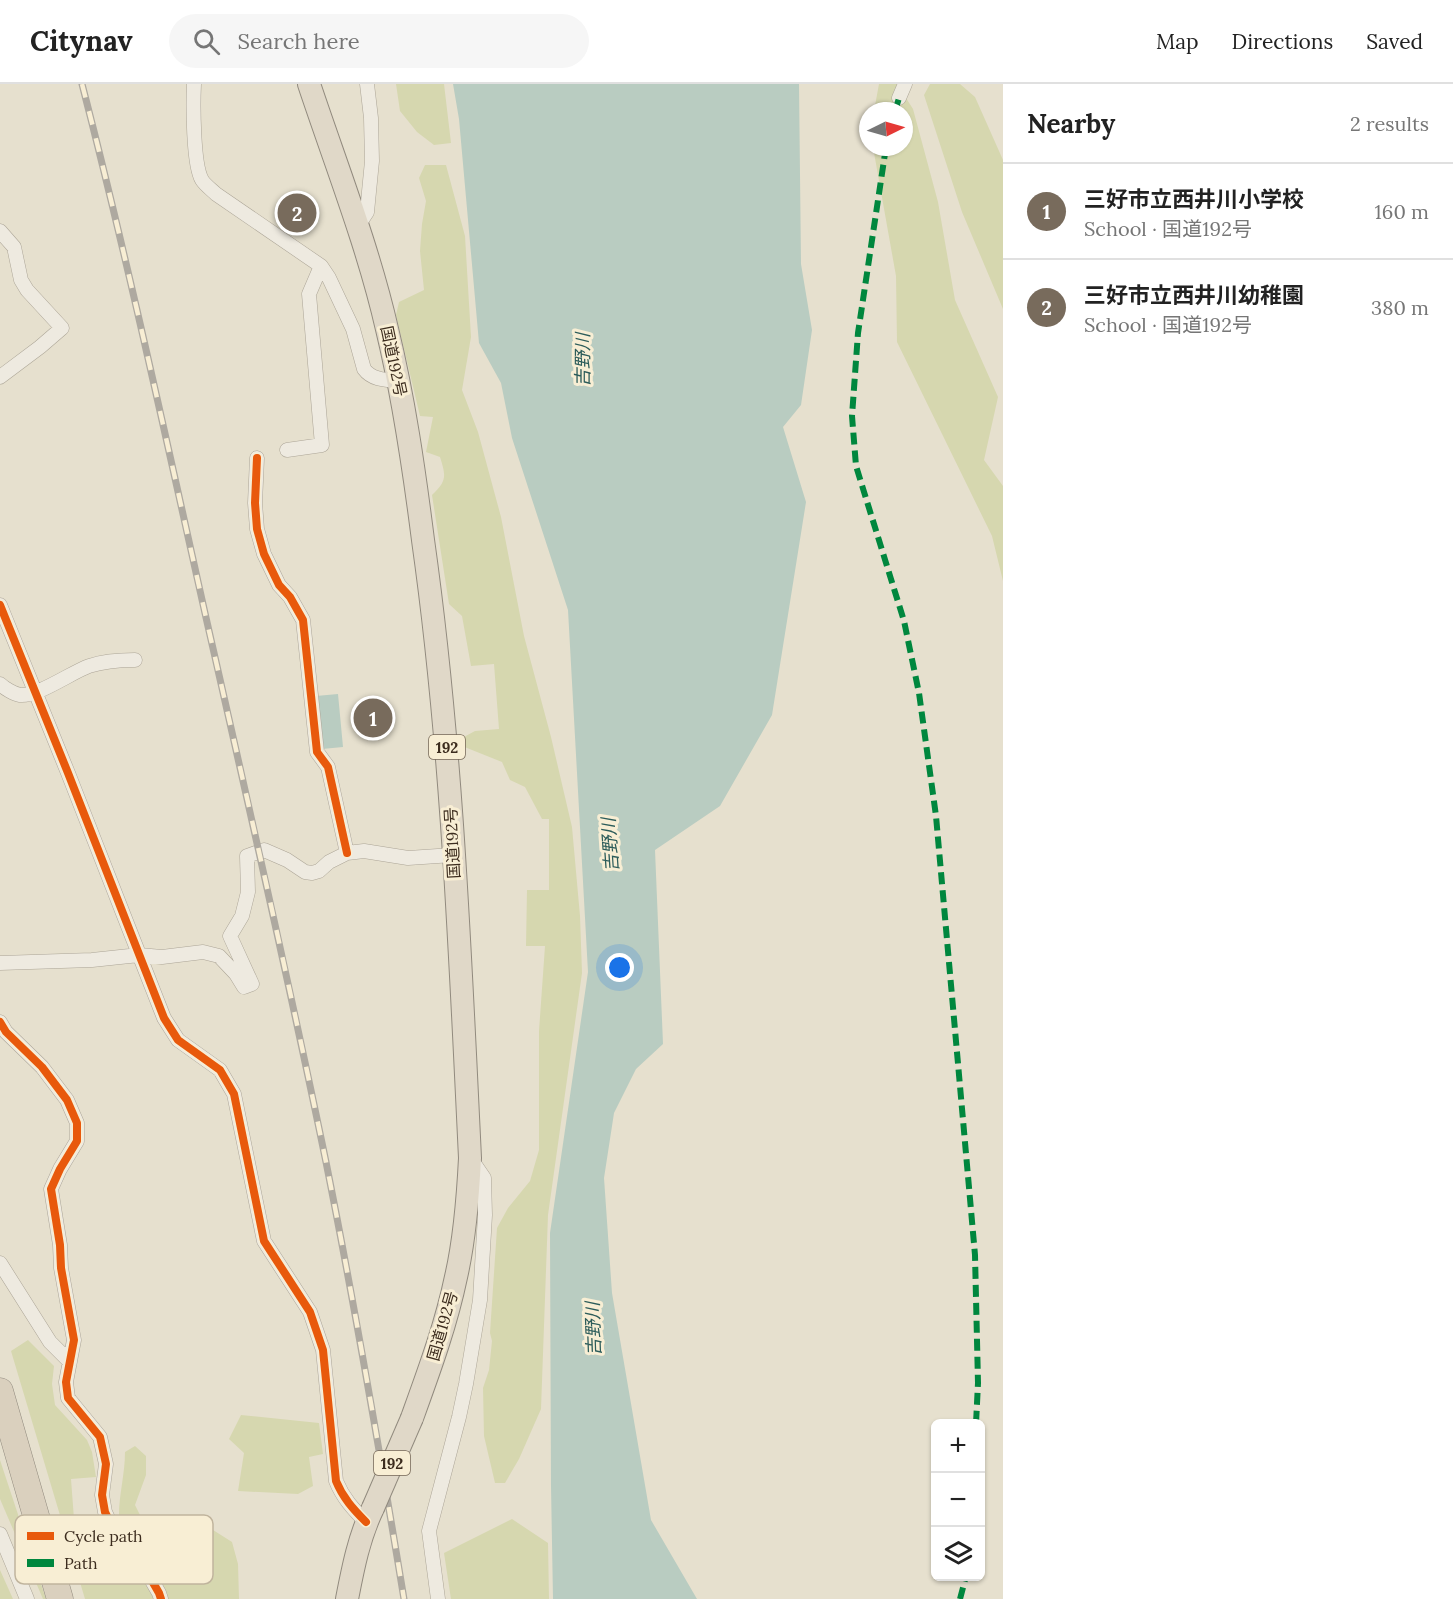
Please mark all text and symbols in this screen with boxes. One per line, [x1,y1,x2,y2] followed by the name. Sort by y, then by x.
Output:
[169,14,589,68] search box
[30,23,133,59] text: Citynav
[190,25,223,58] icon: search
[238,27,360,55] text: Search here
[1156,28,1199,55] text: Map
[1232,28,1333,55] text: Directions
[1366,28,1423,55] text: Saved
[859,102,913,156] north arrow
[1027,107,1115,140] text: Nearby
[1350,111,1429,136] text: 2 results
[1084,185,1304,213] text: 三好市立西井川小学校
[278,190,316,236] pin: 2
[1042,199,1051,224] text: 1
[1375,199,1429,224] text: 160 m
[1084,216,1252,241] text: School · 国道192号
[1084,281,1304,309] text: 三好市立西井川幼稚園
[1041,295,1052,320] text: 2
[1371,295,1429,320] text: 380 m
[1084,312,1252,337] text: School · 国道192号
[377,324,411,398] street label: 国道192号
[571,331,594,387] water label: 吉野川
[354,696,392,740] pin: 1
[429,735,465,759] road number: 192
[440,807,464,879] street label: 国道192号
[597,815,623,873] water label: 吉野川
[605,953,634,982] your location
[423,1289,461,1363] street label: 国道192号
[580,1300,605,1356] water label: 吉野川
[931,1419,985,1581] map controls
[931,1419,985,1473] button: +
[374,1451,410,1475] road number: 192
[931,1473,985,1527] button: −
[15,1515,213,1584] legend
[64,1526,143,1546] text: Cycle path
[931,1527,985,1581] button: layers
[64,1553,98,1573] text: Path

